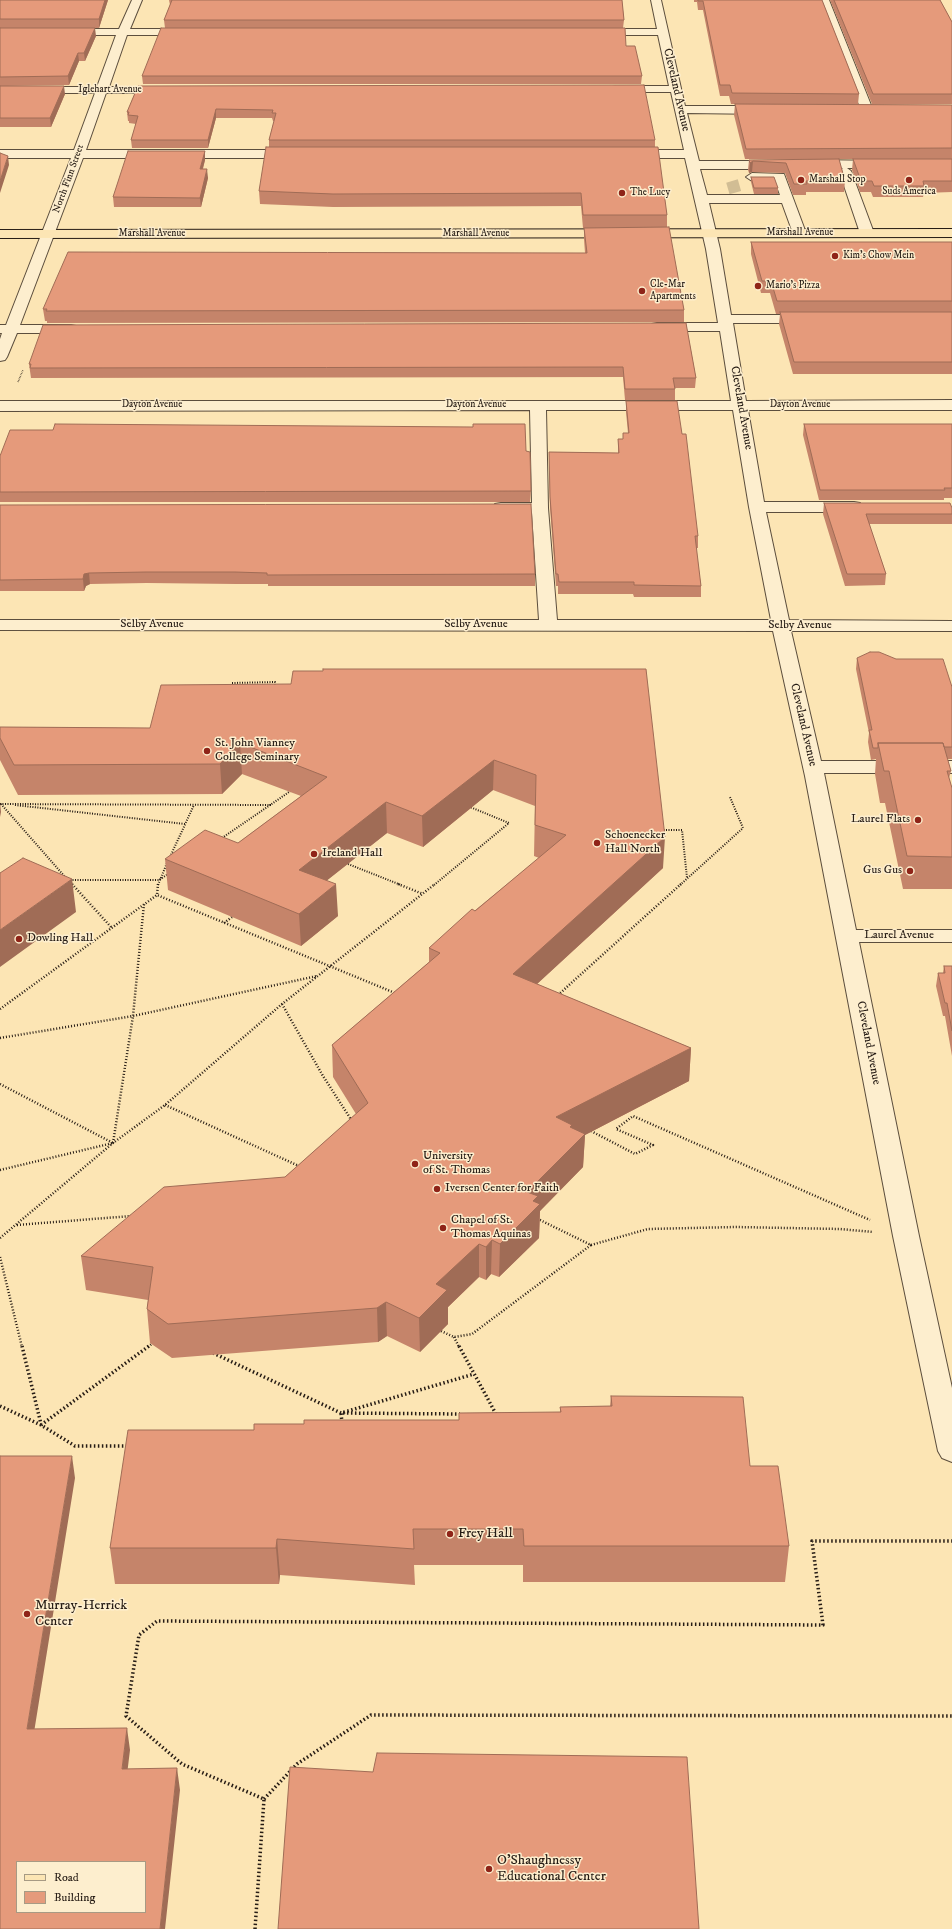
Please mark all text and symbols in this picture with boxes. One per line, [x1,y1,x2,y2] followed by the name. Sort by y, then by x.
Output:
[659,47,693,133] street label: Cleveland Avenue
[78,84,142,96] street label: Iglehart Avenue
[51,143,87,215] street label: North Finn Street
[809,174,865,186] place label: Marshall Stop
[796,175,806,185] marker: Marshall Stop
[904,175,914,185] marker: Suds America
[882,186,936,198] place label: Suds America
[630,187,670,199] place label: The Lucy
[617,188,627,198] marker: The Lucy
[767,227,833,239] street label: Marshall Avenue
[119,228,185,240] street label: Marshall Avenue
[443,228,509,240] street label: Marshall Avenue
[843,250,914,262] place label: Kim's Chow Mein
[830,251,840,261] marker: Kim's Chow Mein
[650,279,696,302] place label: Cle-Mar Apartments
[766,280,820,292] place label: Mario's Pizza
[753,281,763,291] marker: Mario's Pizza
[637,286,647,296] marker: Cle-Mar Apartments
[727,365,755,451] street label: Cleveland Avenue
[122,399,182,411] street label: Dayton Avenue
[446,399,506,411] street label: Dayton Avenue
[770,399,830,411] street label: Dayton Avenue
[120,618,184,632] street label: Selby Avenue
[444,618,508,632] street label: Selby Avenue
[768,619,832,633] street label: Selby Avenue
[786,682,820,768] street label: Cleveland Avenue
[215,737,299,765] place label: St. John Vianney College Seminary
[202,746,212,756] marker: St. John Vianney College Seminary
[851,813,910,827] place label: Laurel Flats
[913,815,923,825] marker: Laurel Flats
[605,829,665,857] place label: Schoenecker Hall North
[592,838,602,848] marker: Schoenecker Hall North
[322,847,382,861] place label: Ireland Hall
[309,849,319,859] marker: Ireland Hall
[863,864,902,878] place label: Gus Gus
[905,866,915,876] marker: Gus Gus
[864,929,934,943] street label: Laurel Avenue
[27,932,93,946] place label: Dowling Hall
[14,934,24,944] marker: Dowling Hall
[853,1000,883,1086] street label: Cleveland Avenue
[423,1150,490,1178] place label: University of St. Thomas
[410,1159,420,1169] marker: University of St. Thomas
[445,1182,559,1196] place label: Iversen Center for Faith
[432,1184,442,1194] marker: Iversen Center for Faith
[451,1214,531,1242] place label: Chapel of St. Thomas Aquinas
[438,1223,448,1233] marker: Chapel of St. Thomas Aquinas
[458,1526,513,1542] place label: Frey Hall
[445,1529,455,1539] marker: Frey Hall
[35,1598,127,1630] place label: Murray-Herrick Center
[22,1609,32,1619] marker: Murray-Herrick Center
[497,1853,606,1886] place label: O'Shaughnessy Educational Center
[16,1861,146,1913] legend
[484,1864,494,1874] marker: O'Shaughnessy Educational Center
[54,1870,79,1885] text: Road
[54,1890,95,1905] text: Building

